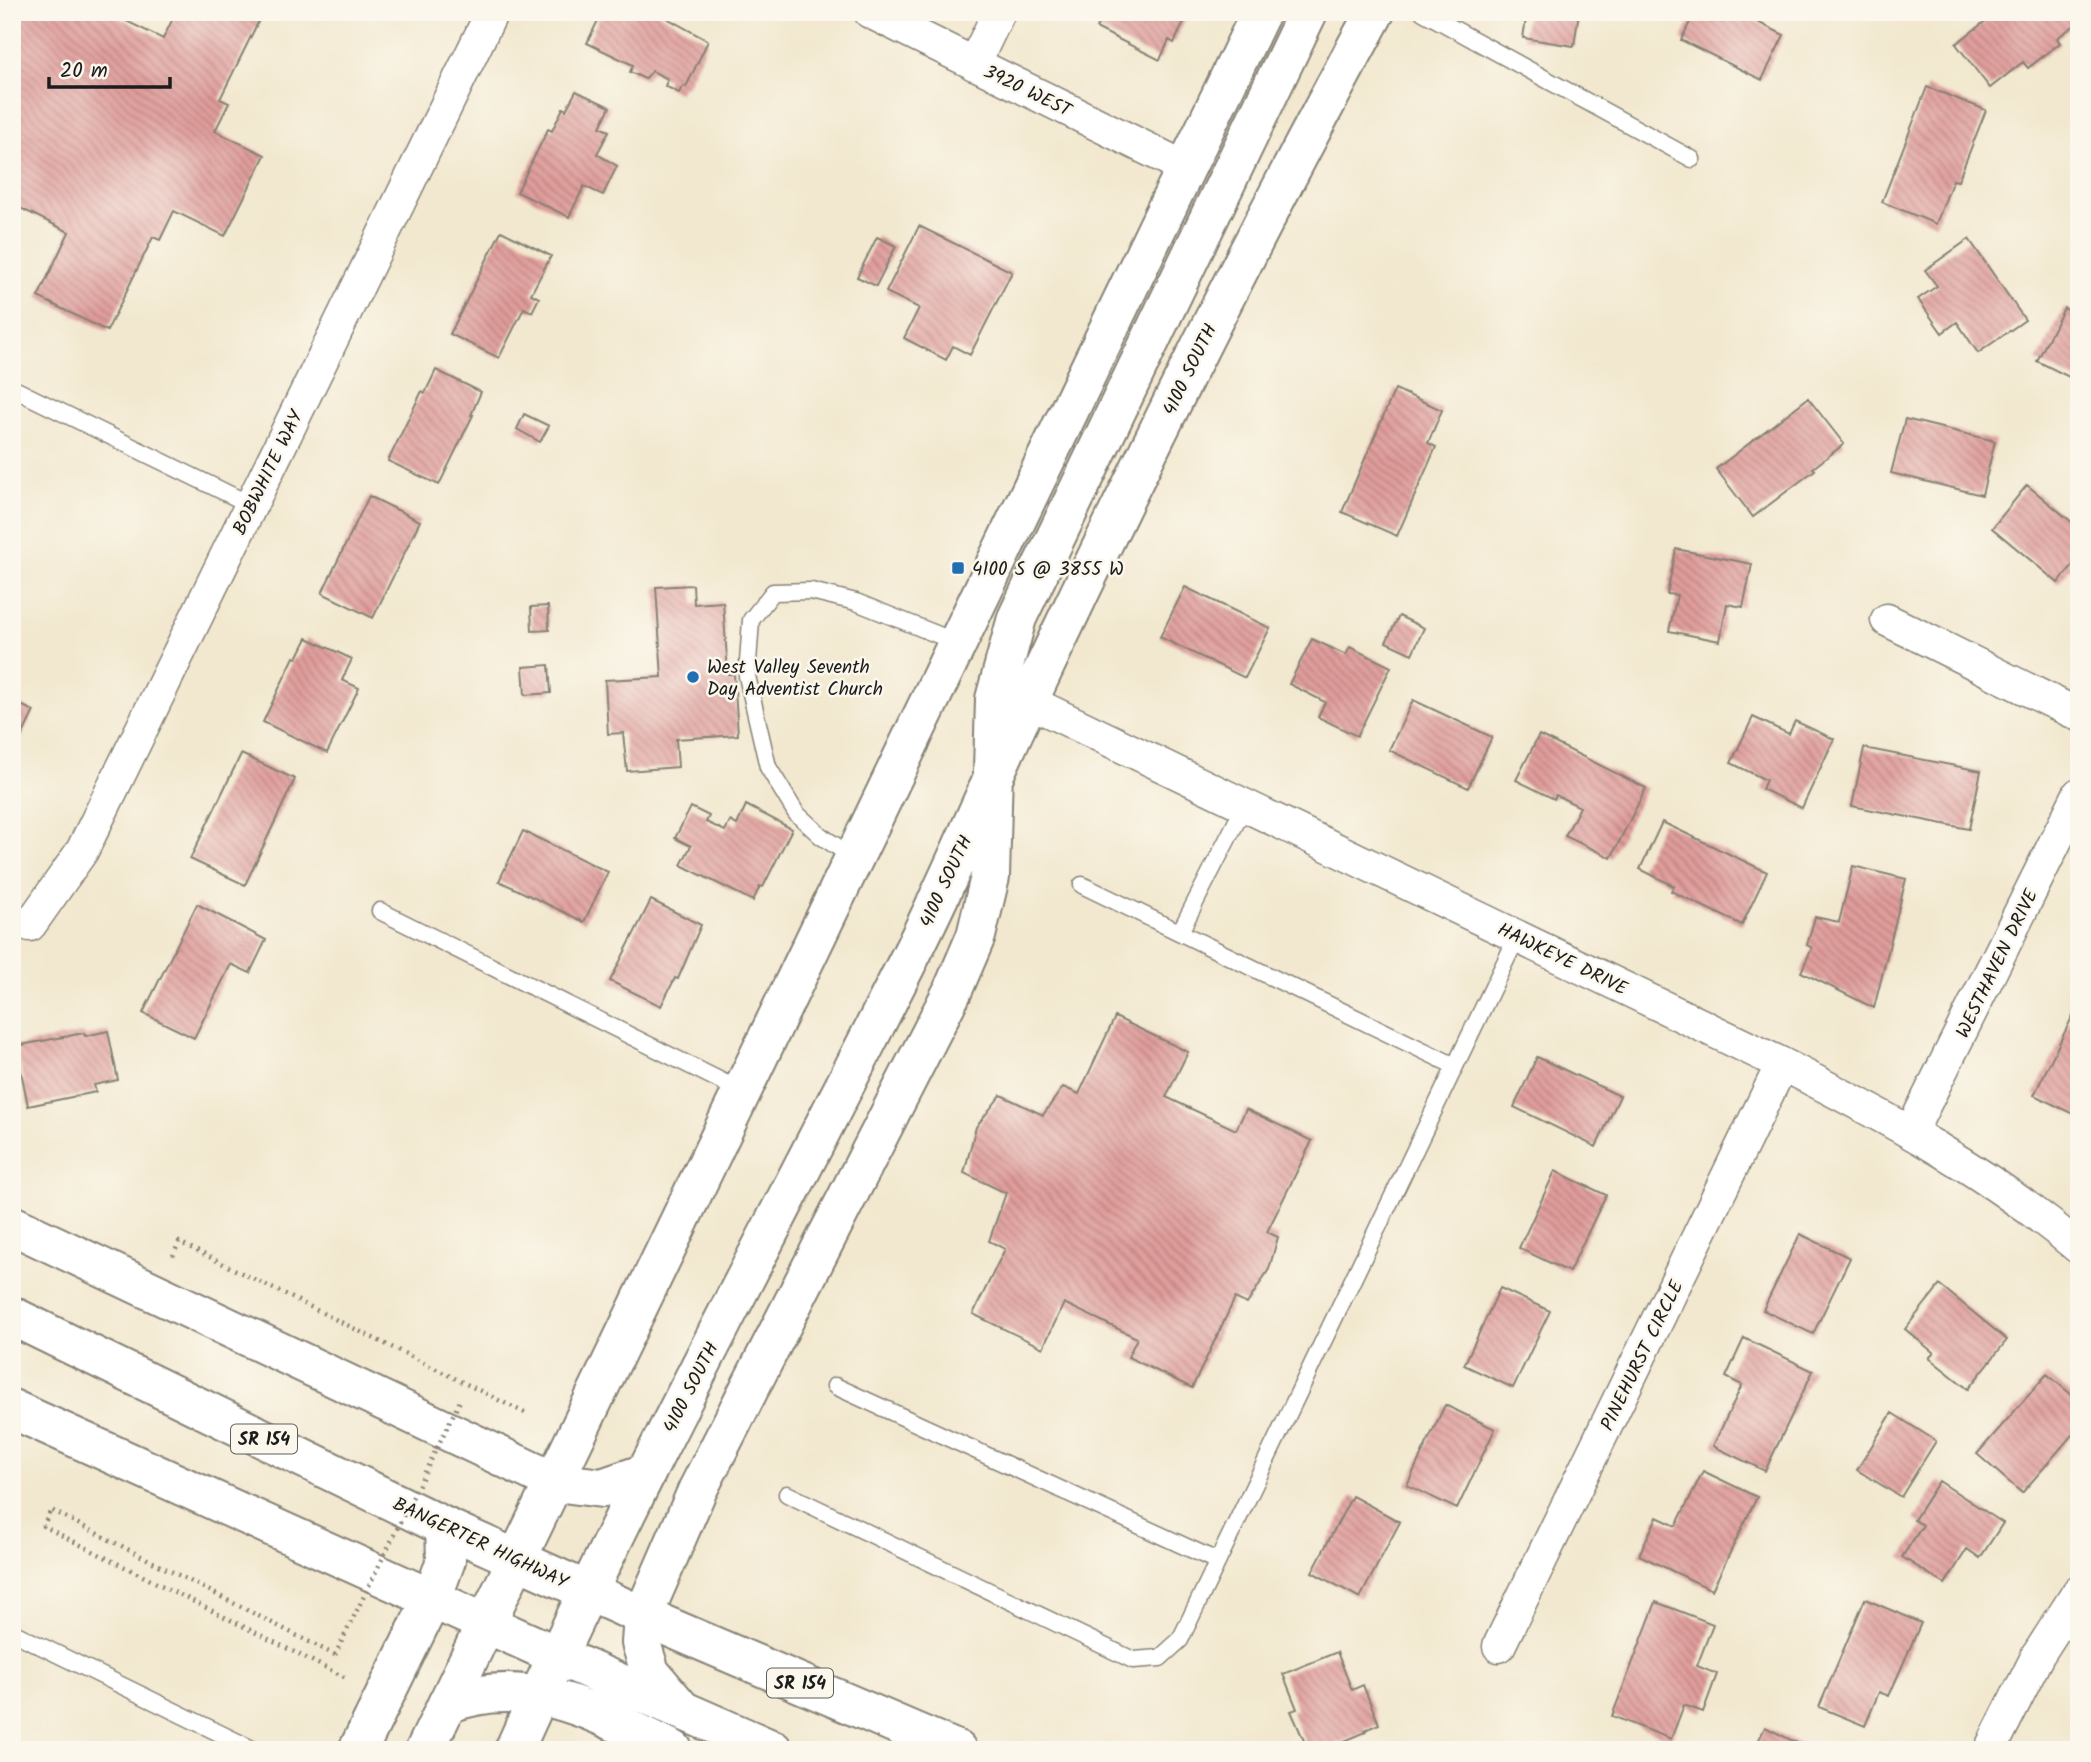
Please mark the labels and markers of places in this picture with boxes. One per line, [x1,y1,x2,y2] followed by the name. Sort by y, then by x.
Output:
[972,555,1124,585] place label: 4100 S @ 3855 W
[950,560,966,576] marker: 4100 S @ 3855 W
[707,653,883,705] place label: West Valley Seventh Day Adventist Church
[685,669,701,685] marker: West Valley Seventh Day Adventist Church

